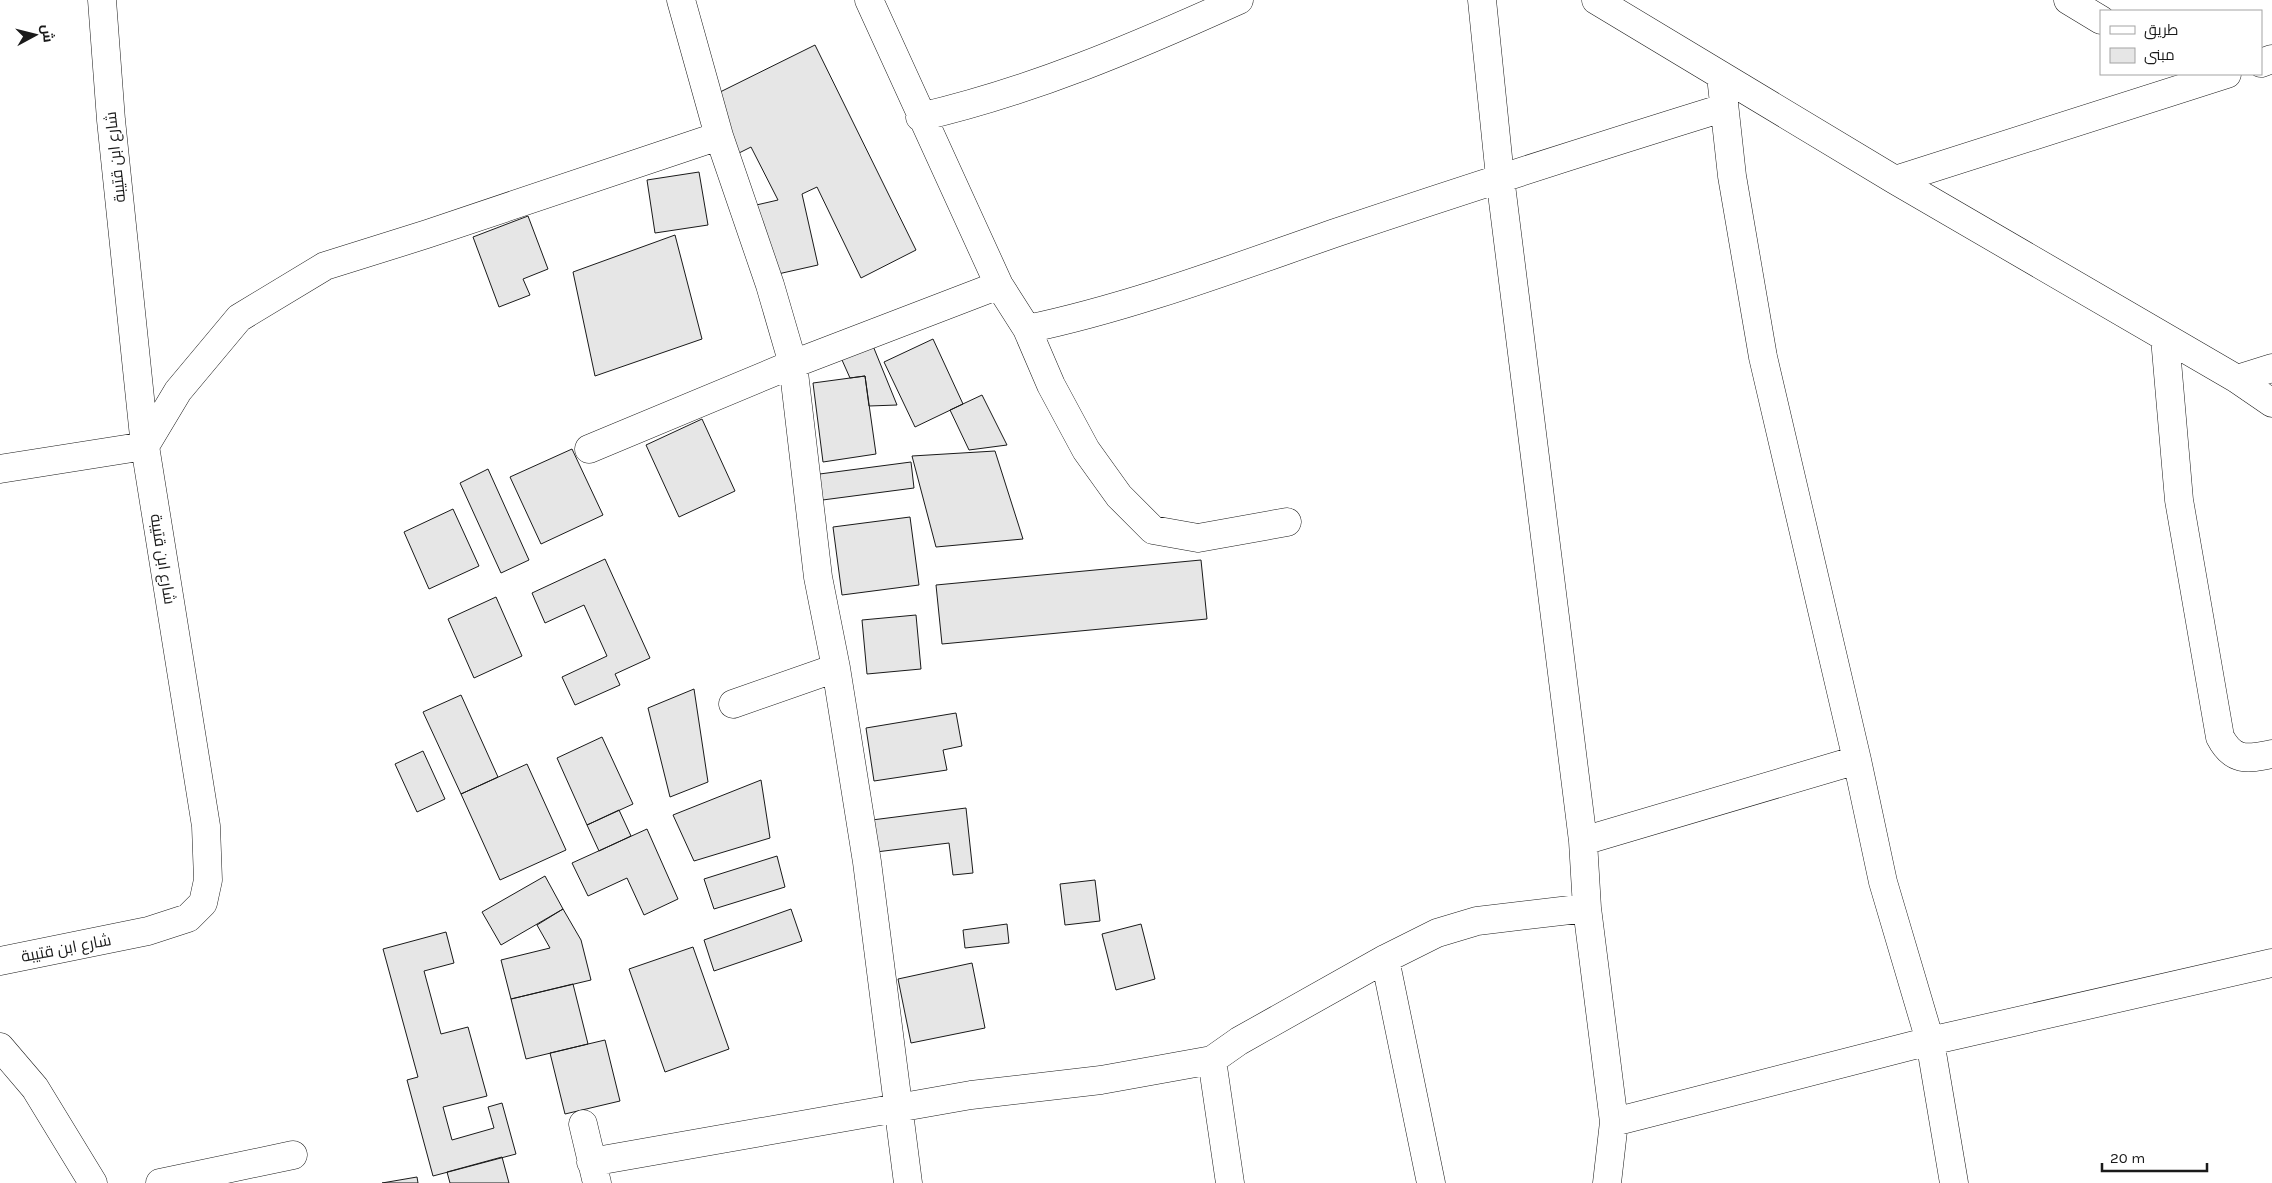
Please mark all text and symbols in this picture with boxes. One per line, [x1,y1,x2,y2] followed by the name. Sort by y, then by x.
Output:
[10,10,60,60] north arrow
[2100,10,2262,75] legend
[2144,21,2178,40] text: طريق
[38,24,57,43] text: ش
[2144,46,2175,65] text: مبنى
[101,110,131,203] street label: شارع ابن قتيبة
[144,512,180,606] street label: شارع ابن قتيبة
[19,930,113,968] street label: شارع ابن قتيبة
[2102,1140,2207,1172] scale bar
[2110,1149,2145,1167] text: 20 m

